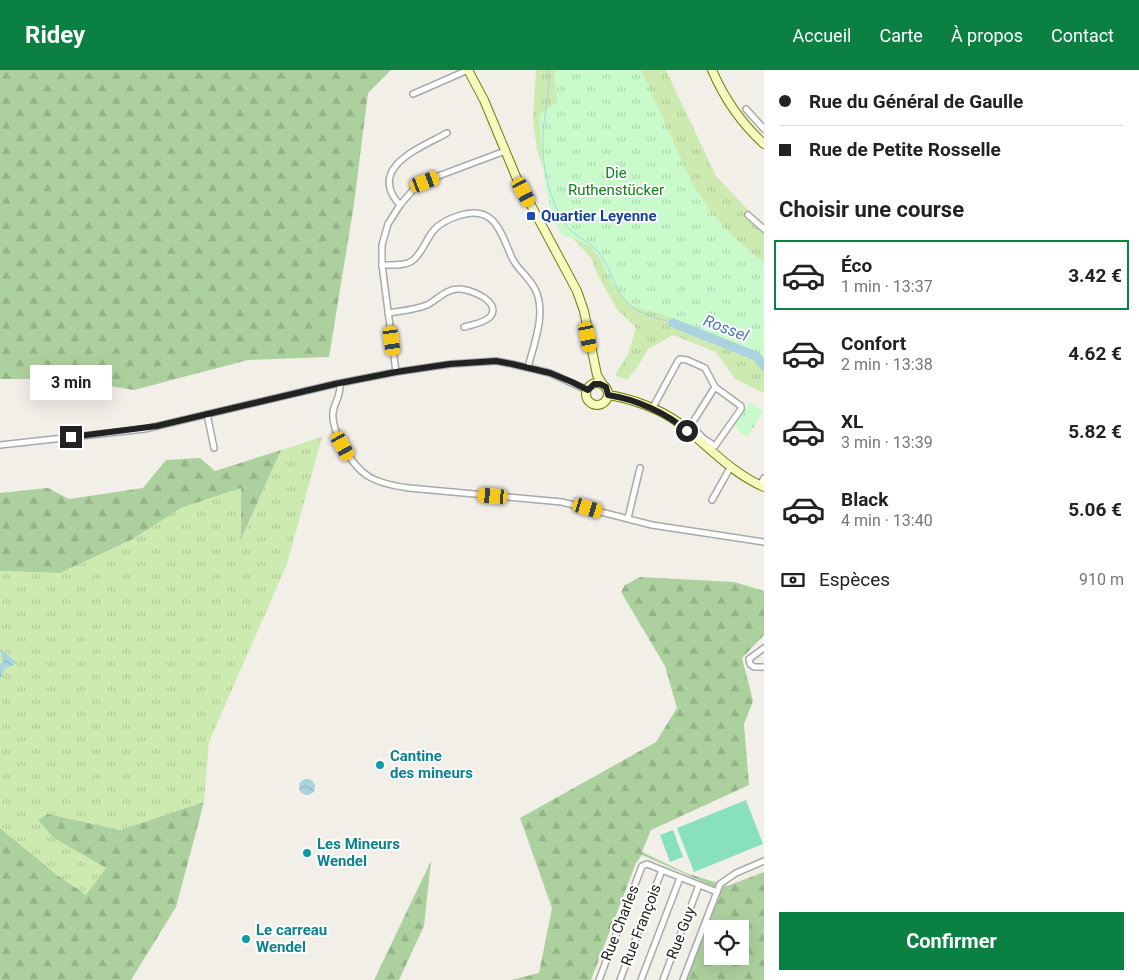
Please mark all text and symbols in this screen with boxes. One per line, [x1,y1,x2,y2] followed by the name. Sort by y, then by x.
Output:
[25,21,85,49] text: Ridey
[793,25,851,46] text: Accueil
[879,25,923,46] text: Carte
[951,25,1023,46] text: À propos
[1051,25,1114,46] text: Contact
[809,90,1023,113] text: Rue du Général de Gaulle
[809,138,1001,161] text: Rue de Petite Rosselle
[568,164,664,199] park label: Die Ruthenstücker
[408,170,441,194] car
[510,175,537,209] car
[779,197,964,222] text: Choisir une course
[541,207,657,225] place label: Quartier Leyenne
[525,210,537,222] marker: Quartier Leyenne
[781,253,826,298] icon: car
[841,254,872,277] text: Éco
[1068,264,1122,287] text: 3.42 €
[841,277,933,296] text: 1 min · 13:37
[701,311,751,345] water label: Rossel
[577,321,598,353] car
[382,325,401,357] car
[781,331,826,376] icon: car
[841,332,906,355] text: Confort
[1068,342,1122,365] text: 4.62 €
[841,355,933,374] text: 2 min · 13:38
[30,364,112,400] callout: 3 min
[51,373,91,392] text: 3 min
[781,409,826,454] icon: car
[841,410,863,433] text: XL
[676,420,698,442] route start
[1068,420,1122,443] text: 5.82 €
[60,426,82,448] route end
[329,429,356,463] car
[841,433,933,452] text: 3 min · 13:39
[477,487,508,505] car
[781,487,826,532] icon: car
[841,488,888,511] text: Black
[571,496,604,520] car
[1068,498,1122,521] text: 5.06 €
[841,511,933,530] text: 4 min · 13:40
[779,566,807,594] icon: cash
[819,568,890,591] text: Espèces
[1079,570,1124,589] text: 910 m
[390,747,473,782] place label: Cantine des mineurs
[374,759,386,771] marker: Cantine des mineurs
[317,835,400,870] place label: Les Mineurs Wendel
[301,847,313,859] marker: Les Mineurs Wendel
[617,881,665,969] street label: Rue François
[597,883,643,963] street label: Rue Charles
[663,904,699,962] street label: Rue Guy
[779,912,1124,970] button: Confirmer
[704,920,749,965] map controls
[704,920,749,965] button: locate
[256,921,327,956] place label: Le carreau Wendel
[240,933,252,945] marker: Le carreau Wendel

